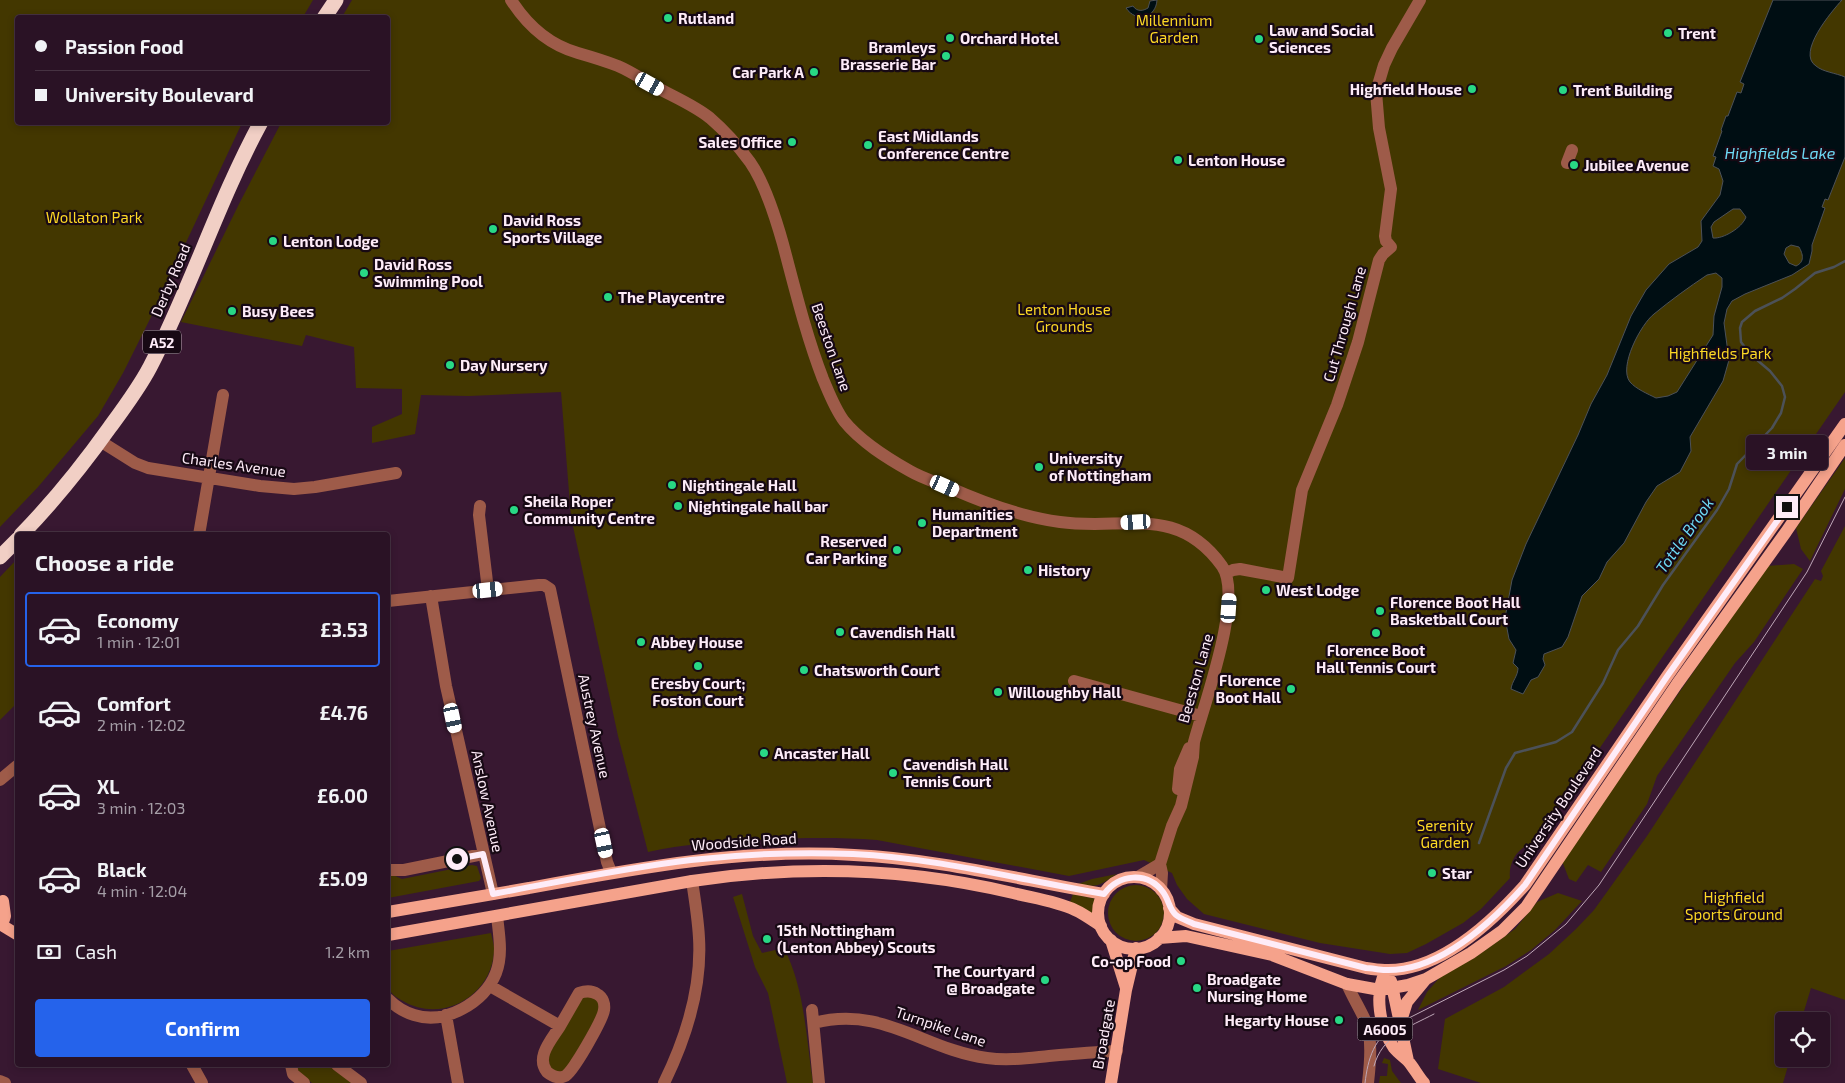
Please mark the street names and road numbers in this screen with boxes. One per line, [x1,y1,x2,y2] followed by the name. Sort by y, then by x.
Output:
[146,241,194,319] street label: Derby Road
[1319,264,1369,384] street label: Cut Through Lane
[809,301,855,393] street label: Beeston Lane
[143,331,181,354] road number: A52
[181,448,287,480] street label: Charles Avenue
[1174,631,1216,725] street label: Beeston Lane
[575,672,615,780] street label: Austrey Avenue
[1511,743,1605,871] street label: University Boulevard
[468,748,508,854] street label: Anslow Avenue
[691,828,797,854] street label: Woodside Road
[1088,998,1118,1070] street label: Broadgate
[893,1002,989,1050] street label: Turnpike Lane
[1358,1018,1412,1040] road number: A6005

